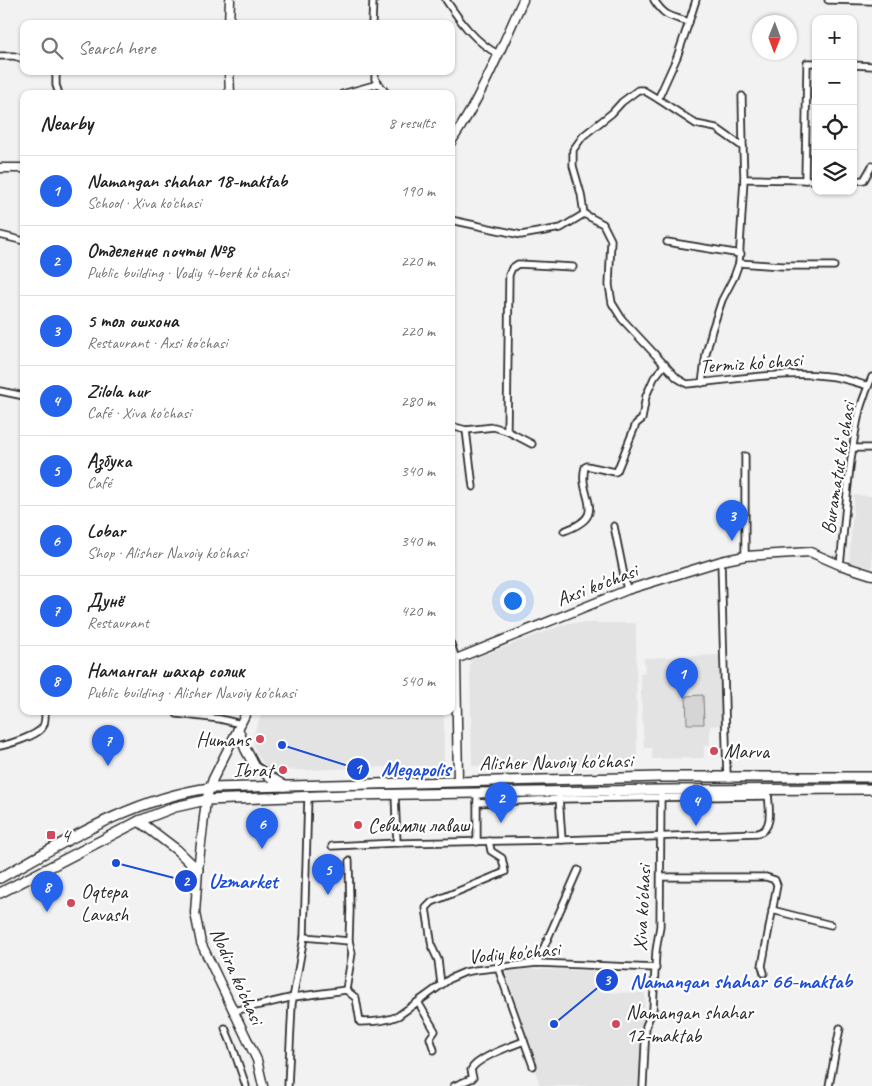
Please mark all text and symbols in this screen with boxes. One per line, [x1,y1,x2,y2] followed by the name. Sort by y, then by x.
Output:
[752,15,797,60] north arrow
[812,15,857,195] map controls
[812,15,857,60] button: +
[20,20,455,75] search box
[38,34,66,62] icon: search
[78,36,155,60] text: Search here
[812,60,857,105] button: −
[812,105,857,150] button: locate
[40,110,93,136] text: Nearby
[388,113,435,133] text: 8 results
[812,150,857,195] button: layers
[87,169,287,193] text: Namangan shahar 18-maktab
[52,181,60,201] text: 1
[401,181,435,201] text: 190 m
[87,193,201,213] text: School · Xiva ko'chasi
[87,239,234,263] text: Отделение почты №8
[52,251,60,271] text: 2
[401,251,435,271] text: 220 m
[87,263,289,283] text: Public building · Vodiy 4-berk koʻchasi
[87,309,178,333] text: 5 тол ошхона
[52,321,60,341] text: 3
[401,321,435,341] text: 220 m
[87,333,227,353] text: Restaurant · Axsi ko'chasi
[699,347,805,379] street label: Termiz koʻchasi
[87,379,149,403] text: Zilola nur
[52,391,60,411] text: 4
[401,391,435,411] text: 280 m
[815,398,861,536] street label: Buramatut koʻchasi
[87,403,191,423] text: Café · Xiva ko'chasi
[87,449,132,473] text: Азбука
[53,461,59,481] text: 5
[401,461,435,481] text: 340 m
[87,473,111,493] text: Café
[716,500,748,541] pin: 3
[87,519,125,543] text: Lobar
[52,531,60,551] text: 6
[401,531,435,551] text: 340 m
[87,543,247,563] text: Shop · Alisher Navoiy ko'chasi
[553,557,643,612] street label: Axsi ko'chasi
[500,588,526,614] your location
[87,589,123,613] text: Дунё
[52,601,60,621] text: 7
[401,601,435,621] text: 420 m
[87,613,149,633] text: Restaurant
[666,658,698,699] pin: 1
[87,659,244,683] text: Наманган шахар солик
[52,671,60,691] text: 8
[401,671,435,691] text: 540 m
[87,683,296,703] text: Public building · Alisher Navoiy ko'chasi
[92,725,124,766] pin: 7
[196,727,252,752] place label: Humans
[254,733,266,745] marker: Humans
[724,739,771,764] place label: Marva
[708,745,720,757] marker: Marva
[479,748,635,776] street label: Alisher Navoiy ko'chasi
[346,751,460,787] callout: Megapolis
[381,756,453,782] text: Megapolis
[234,758,276,783] place label: Ibrat
[355,760,364,779] text: 1
[277,764,289,776] marker: Ibrat
[485,782,517,823] pin: 2
[680,785,712,826] pin: 4
[246,808,278,849] pin: 6
[368,813,471,838] place label: Севимли лаваш
[352,819,364,831] marker: Севимли лаваш
[61,823,72,848] place label: 4
[45,829,57,841] marker: 4
[312,854,344,895] pin: 5
[627,862,657,952] street label: Xiva ko'chasi
[173,863,287,899] callout: Uzmarket
[209,868,281,894] text: Uzmarket
[31,871,63,912] pin: 8
[183,872,191,891] text: 2
[81,879,129,927] place label: Oqtepa Lavash
[65,897,77,909] marker: Oqtepa Lavash
[205,924,270,1030] street label: Nodira ko'chasi
[467,936,563,969] street label: Vodiy ko'chasi
[595,962,862,998] callout: Namangan shahar 66-maktab
[630,968,854,994] text: Namangan shahar 66-maktab
[604,971,612,990] text: 3
[626,1000,755,1048] place label: Namangan shahar 12-maktab
[610,1018,622,1030] marker: Namangan shahar 12-maktab

